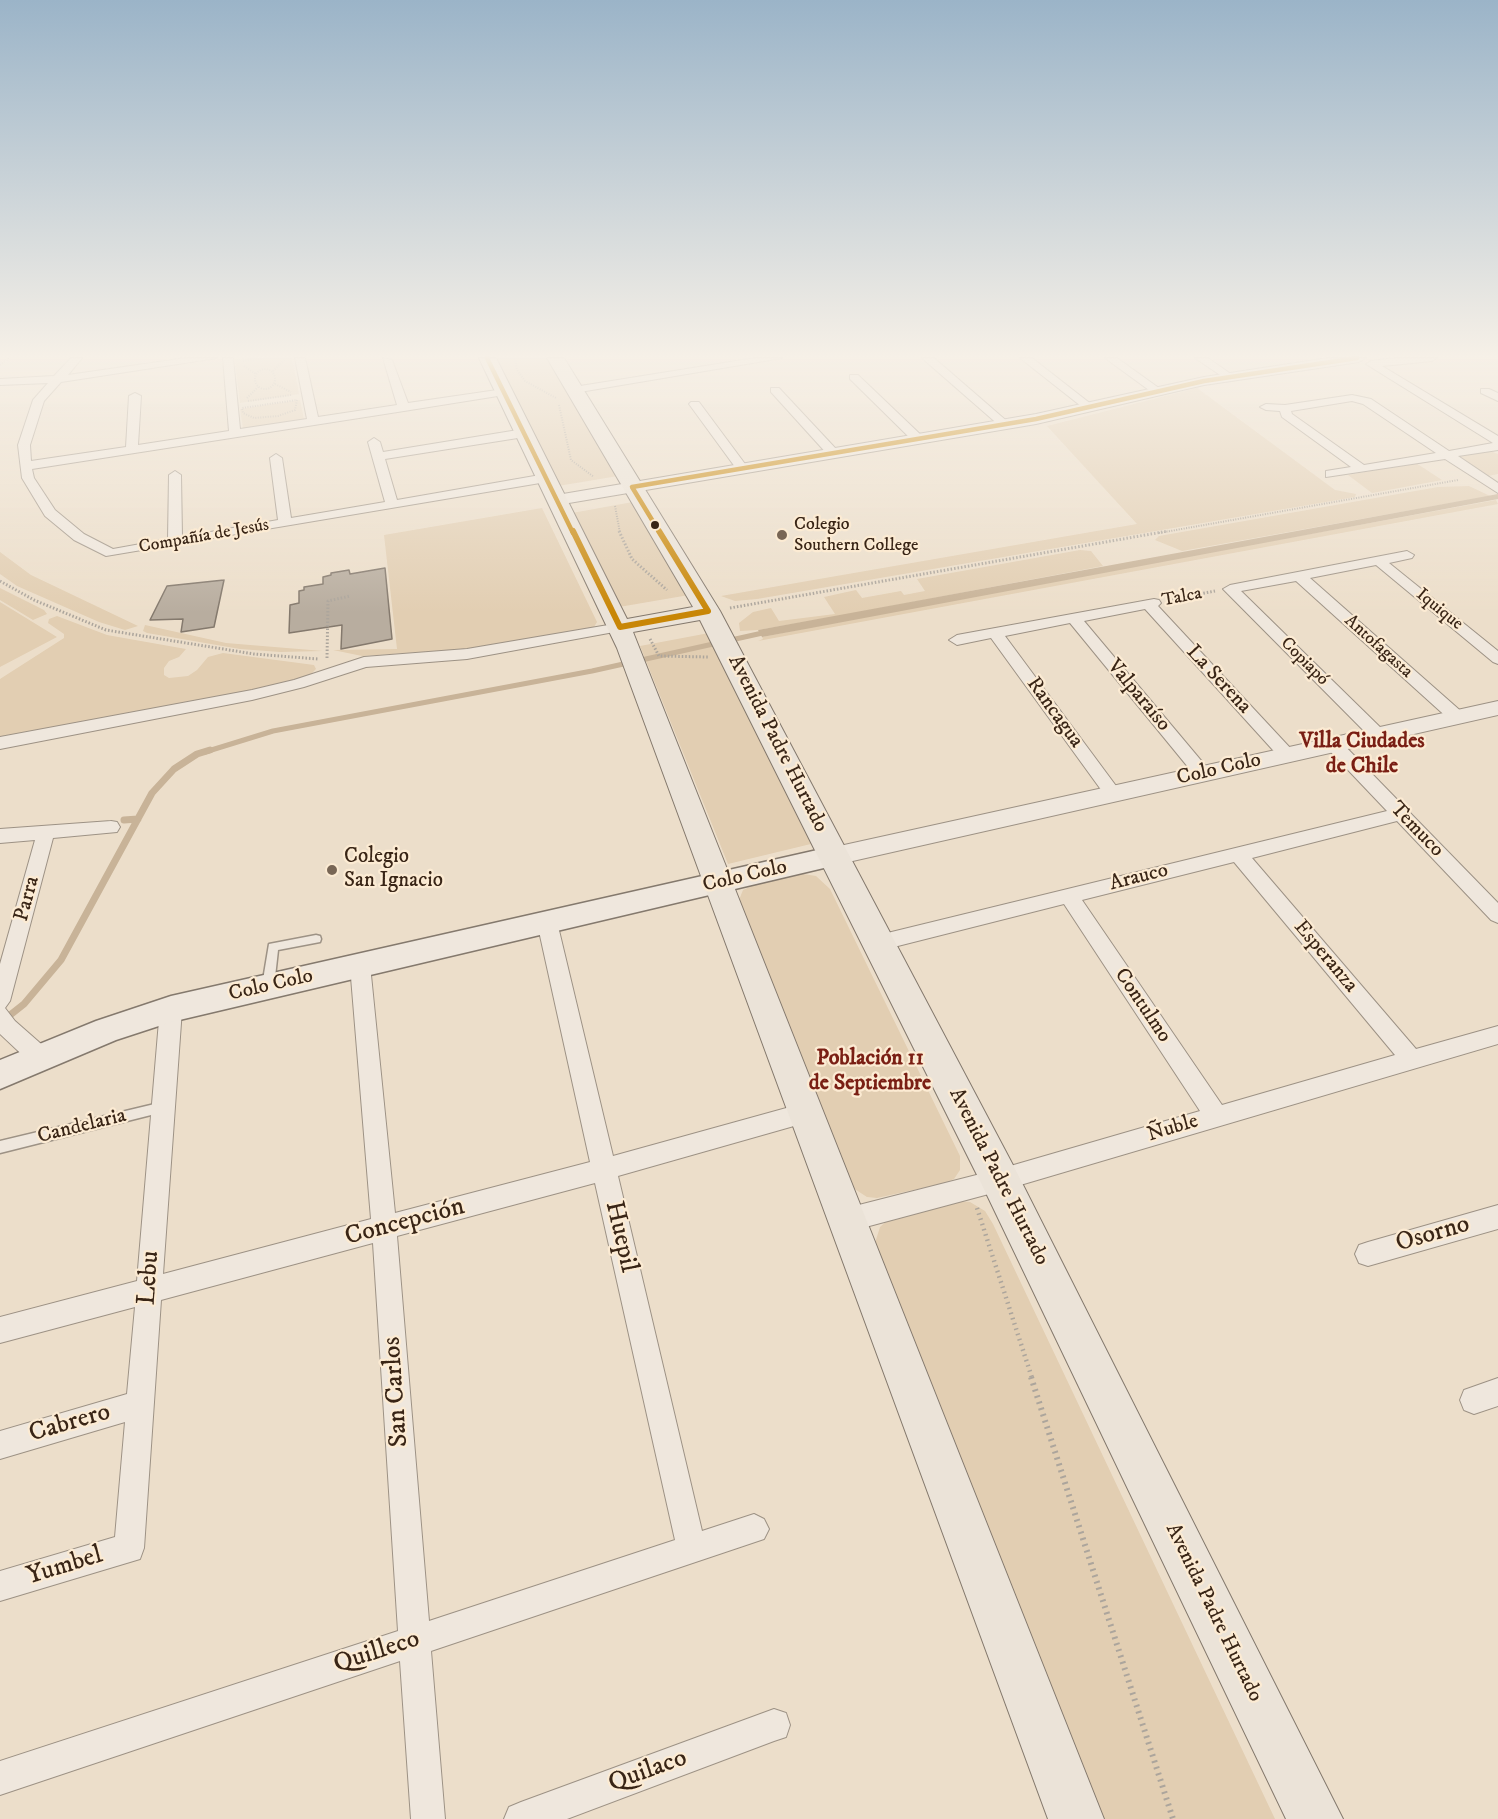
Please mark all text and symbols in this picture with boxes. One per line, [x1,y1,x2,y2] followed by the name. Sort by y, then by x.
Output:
[794,514,919,556] place label: Colegio Southern College
[137,515,271,559] street label: Compañía de Jesús
[649,519,661,531] unlabelled marker
[775,528,789,542] marker: Colegio Southern College
[1160,584,1204,612] street label: Talca
[1411,584,1467,636] street label: Iquique
[1339,611,1417,683] street label: Antofagasta
[1275,633,1333,691] street label: Copiapó
[1180,640,1256,720] street label: La Serena
[721,651,833,837] street label: Avenida Padre Hurtado
[1101,655,1175,737] street label: Valparaíso
[1020,673,1088,753] street label: Rancagua
[1299,729,1425,780] district label: Villa Ciudades de Chile
[1174,748,1264,792] street label: Colo Colo
[1383,797,1449,863] street label: Temuco
[344,845,443,895] place label: Colegio San Ignacio
[700,855,790,899] street label: Colo Colo
[1107,859,1171,897] street label: Arauco
[325,863,339,877] marker: Colegio San Ignacio
[10,874,46,924] street label: Parra
[1287,916,1363,998] street label: Esperanza
[226,964,316,1008] street label: Colo Colo
[1108,964,1176,1048] street label: Contulmo
[809,1046,931,1098] district label: Población 11 de Septiembre
[942,1084,1054,1270] street label: Avenida Padre Hurtado
[35,1104,129,1150] street label: Candelaria
[1145,1109,1201,1149] street label: Ñuble
[342,1192,468,1254] street label: Concepción
[597,1198,643,1276] street label: Huepil
[1392,1210,1474,1260] street label: Osorno
[133,1250,167,1306] street label: Lebu
[378,1336,416,1448] street label: San Carlos
[26,1398,114,1450] street label: Cabrero
[1159,1520,1267,1706] street label: Avenida Padre Hurtado
[23,1541,107,1593] street label: Yumbel
[330,1624,424,1682] street label: Quilleco
[604,1743,692,1801] street label: Quilaco

